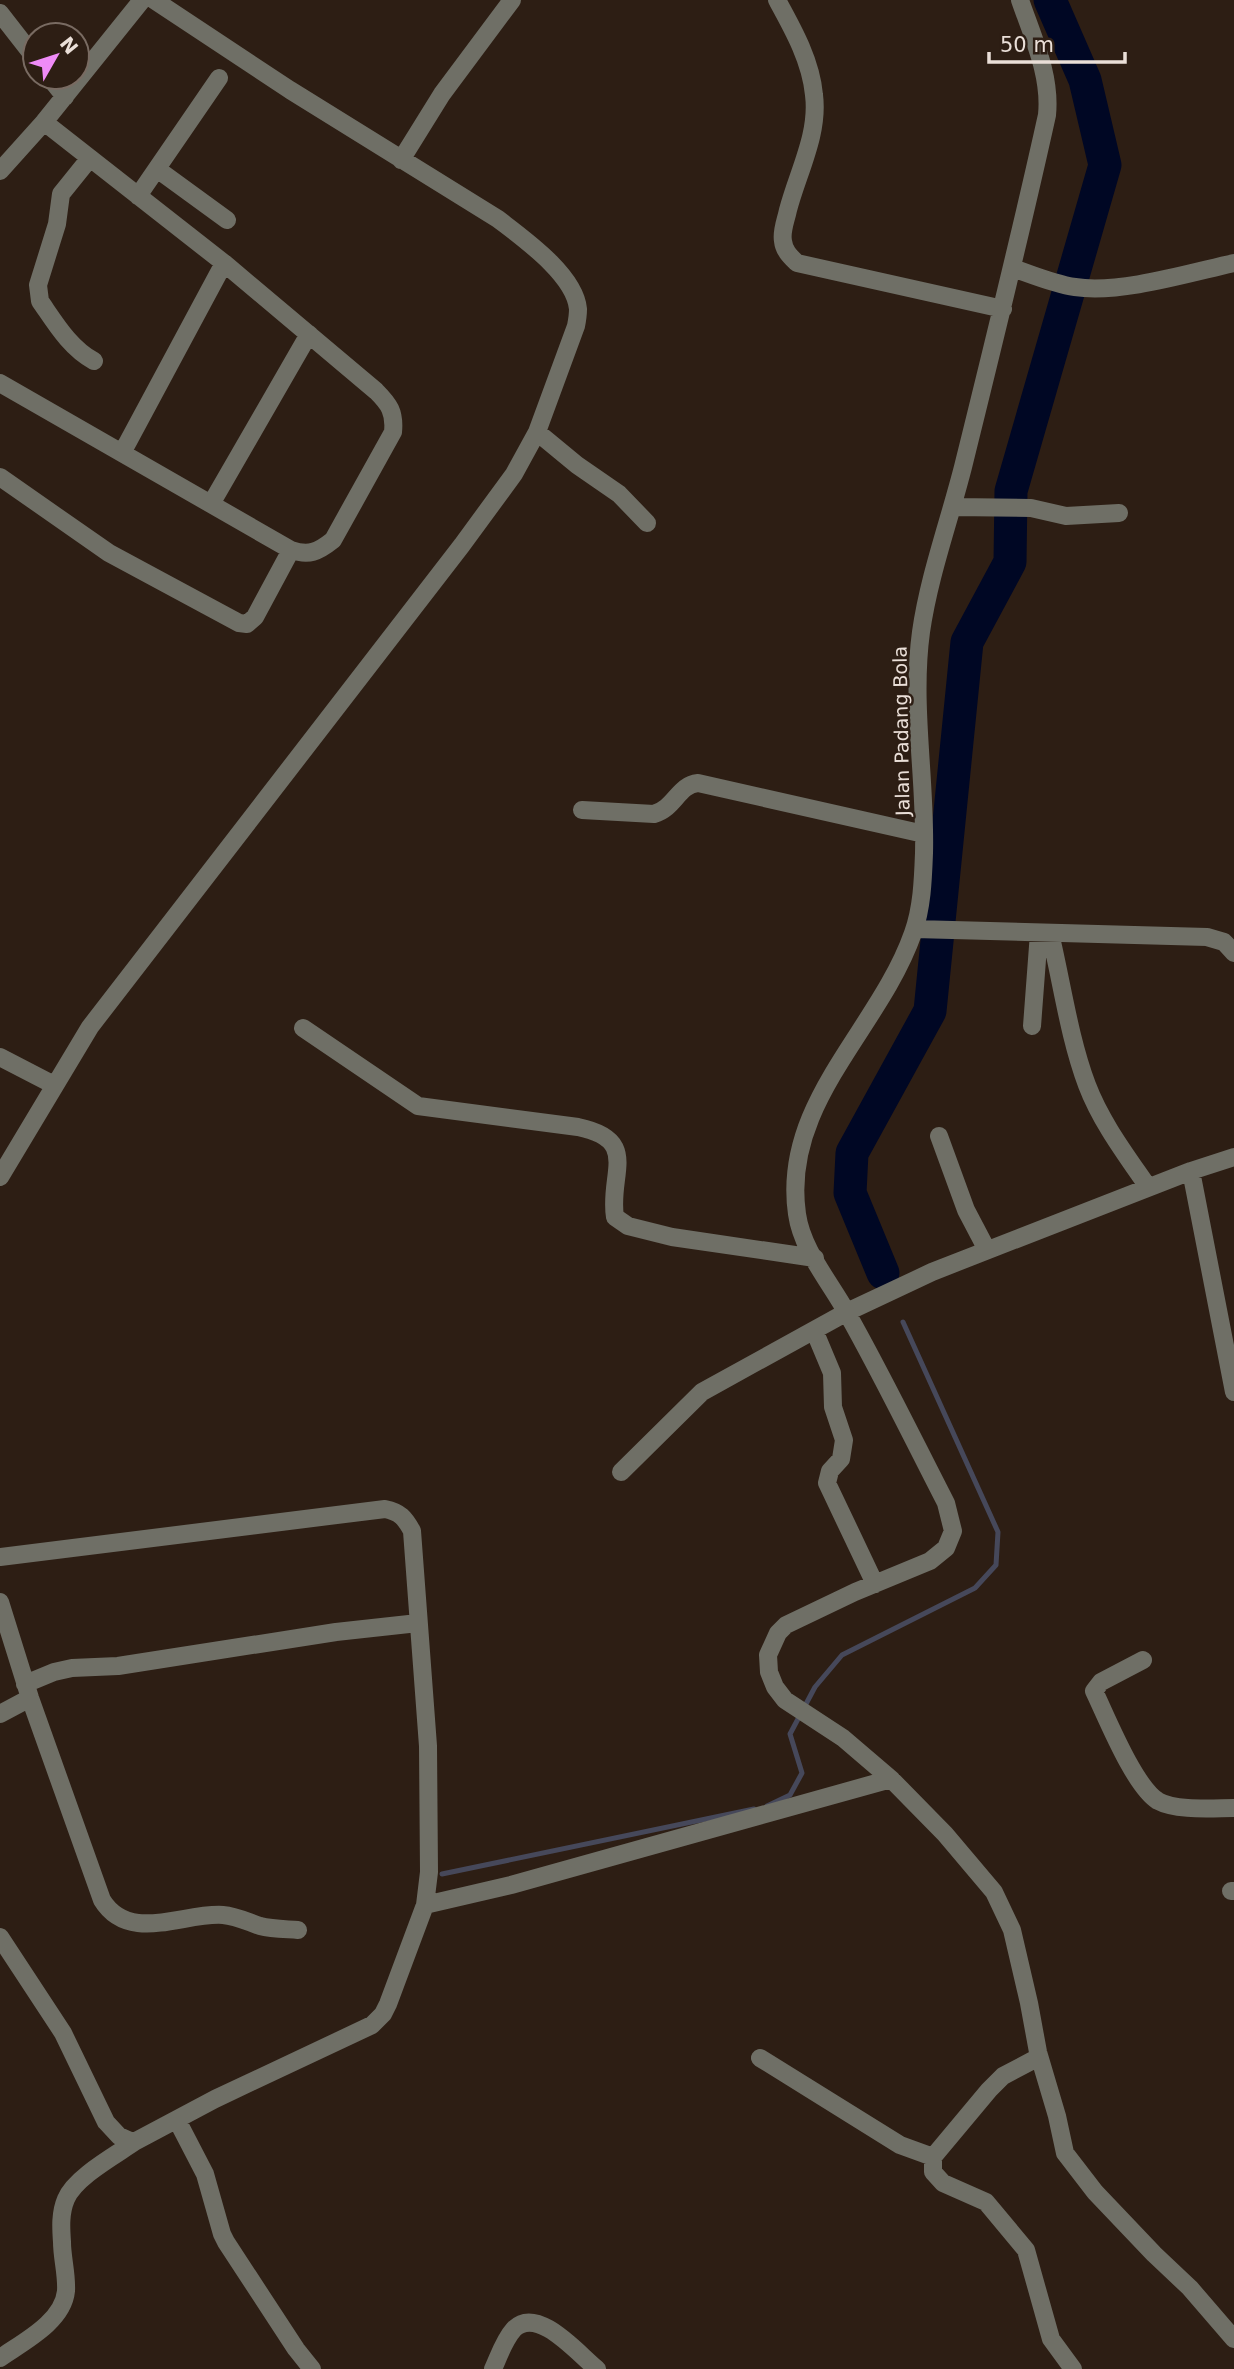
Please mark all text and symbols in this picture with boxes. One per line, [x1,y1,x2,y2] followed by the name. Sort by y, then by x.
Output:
[21,21,91,91] north arrow
[989,21,1126,65] scale bar
[56,32,83,58] text: N
[1000,33,1054,57] text: 50 m
[889,646,913,817] street label: Jalan Padang Bola

